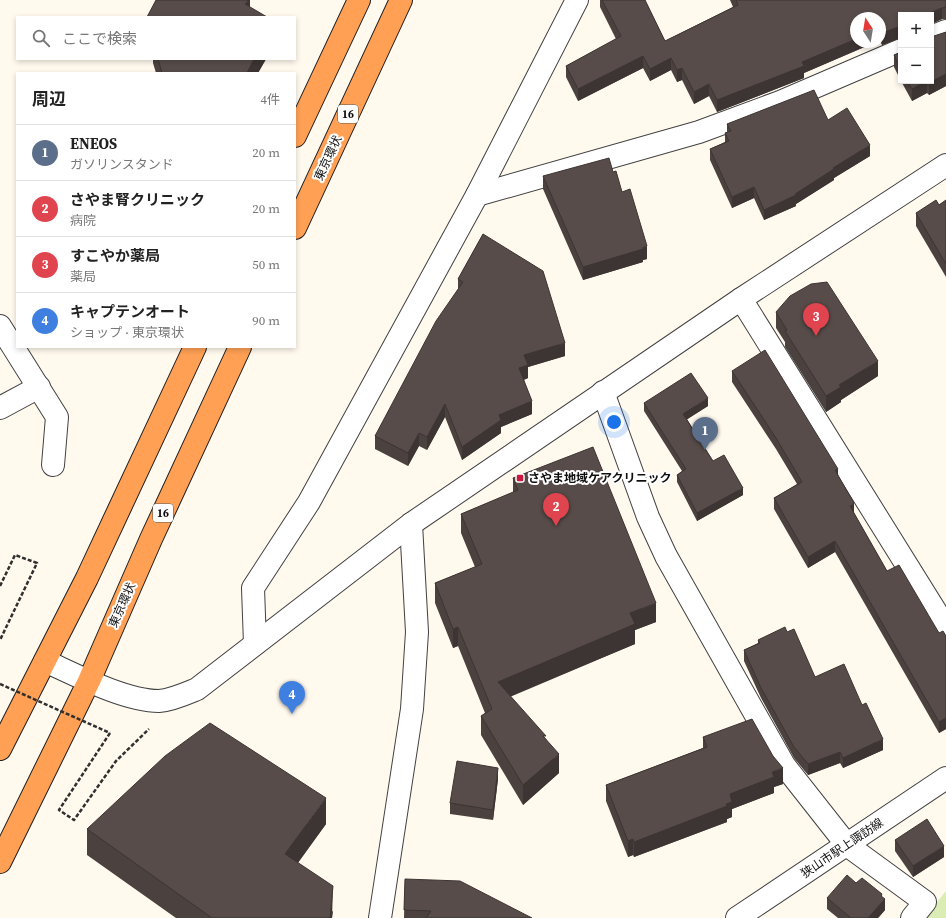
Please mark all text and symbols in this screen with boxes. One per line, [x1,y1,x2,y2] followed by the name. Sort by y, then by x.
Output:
[850,12,886,48] north arrow
[898,12,934,84] map controls
[898,12,934,48] button: +
[16,16,296,60] search box
[30,27,52,49] icon: search
[62,28,137,49] text: ここで検索
[898,48,934,84] button: −
[32,87,66,111] text: 周辺
[260,91,280,108] text: 4件
[338,105,358,123] road number: 16
[70,133,117,154] text: ENEOS
[311,133,345,183] street label: 東京環状
[41,144,49,161] text: 1
[252,144,280,161] text: 20 m
[70,156,174,173] text: ガソリンスタンド
[70,189,205,210] text: さやま腎クリニック
[41,200,49,217] text: 2
[252,200,280,217] text: 20 m
[70,212,96,229] text: 病院
[70,245,160,266] text: すこやか薬局
[41,256,49,273] text: 3
[252,256,280,273] text: 50 m
[70,268,96,285] text: 薬局
[70,301,190,322] text: キャプテンオート
[803,303,829,336] pin: 3
[41,312,49,329] text: 4
[252,312,280,329] text: 90 m
[70,324,184,341] text: ショップ · 東京環状
[604,412,624,432] your location
[692,417,718,450] pin: 1
[528,470,671,486] place label: さやま地域ケアクリニック
[515,473,525,483] marker: さやま地域ケアクリニック
[543,493,569,526] pin: 2
[153,504,173,522] road number: 16
[105,580,139,630] street label: 東京環状
[279,681,305,714] pin: 4
[798,815,886,881] street label: 狭山市駅上諏訪線

